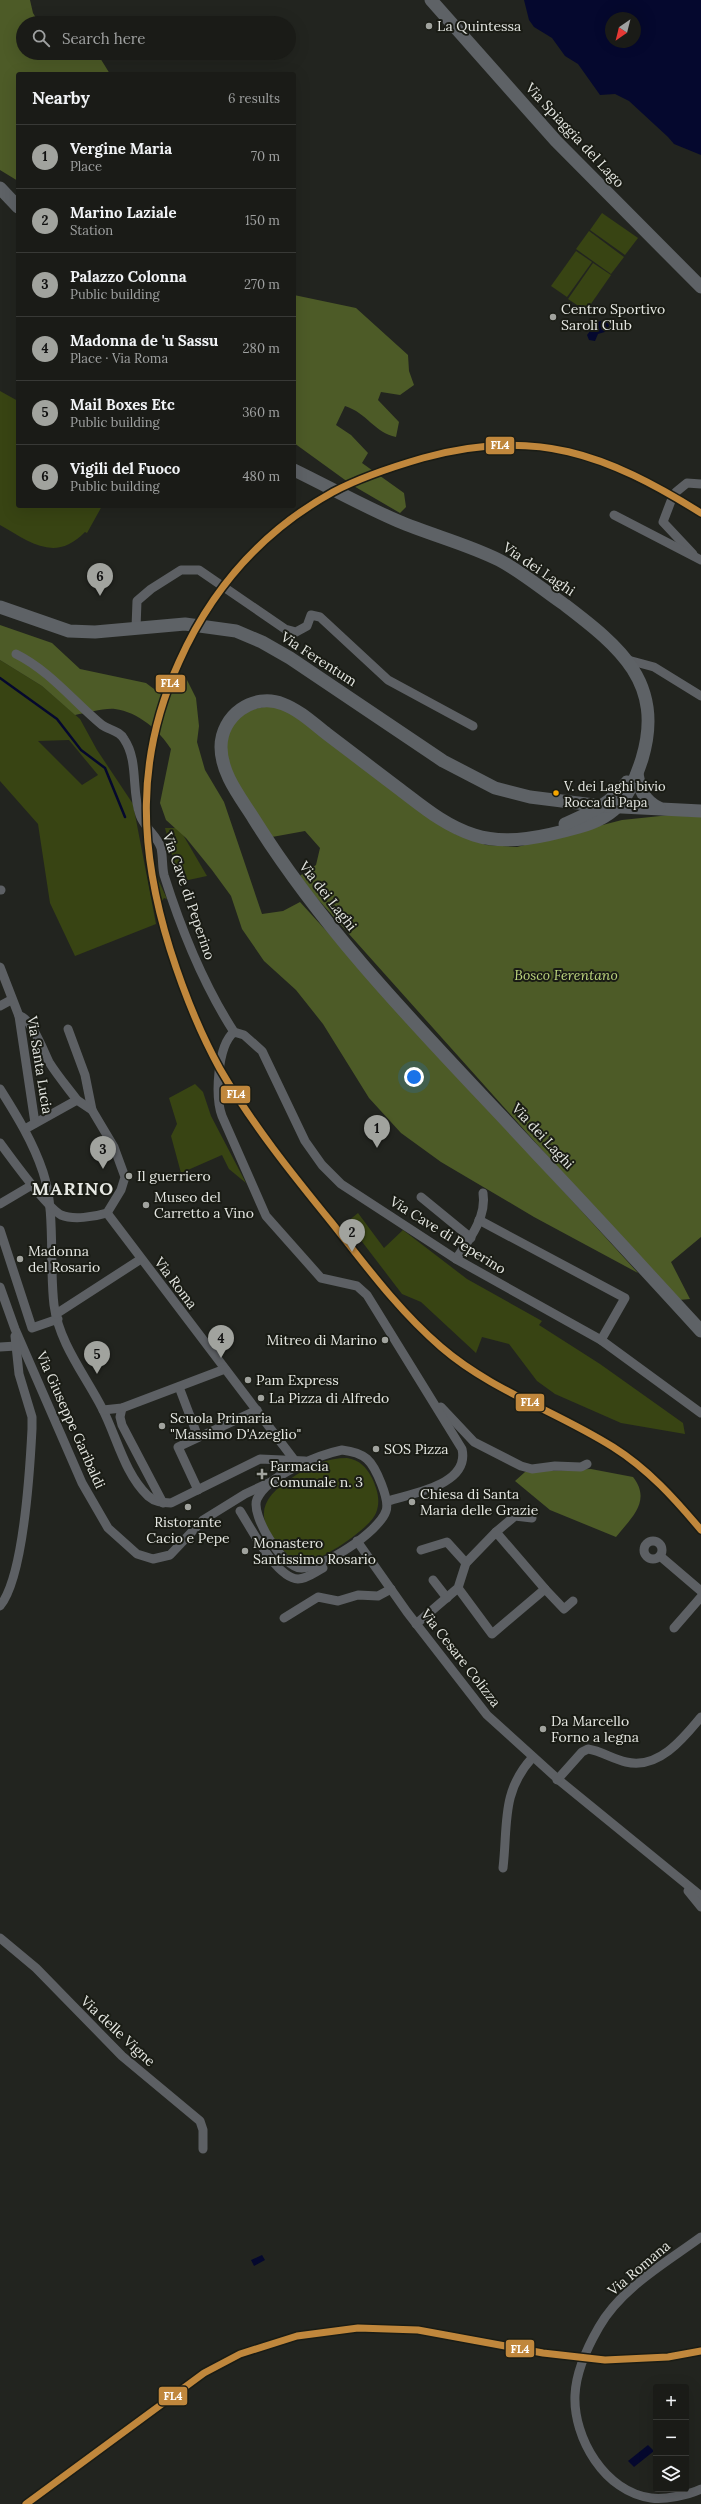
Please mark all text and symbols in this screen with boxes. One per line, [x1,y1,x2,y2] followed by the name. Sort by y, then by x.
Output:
[605,12,641,48] north arrow
[16,16,296,60] search box
[437,17,521,35] place label: La Quintessa
[424,21,434,31] marker: La Quintessa
[30,27,52,49] icon: search
[62,29,145,48] text: Search here
[521,78,628,191] street label: Via Spiaggia del Lago
[32,87,90,109] text: Nearby
[228,90,280,107] text: 6 results
[70,139,172,158] text: Vergine Maria
[42,148,48,165] text: 1
[251,148,280,165] text: 70 m
[70,158,102,175] text: Place
[70,203,177,222] text: Marino Laziale
[42,212,48,229] text: 2
[245,212,280,229] text: 150 m
[70,222,113,239] text: Station
[70,267,187,286] text: Palazzo Colonna
[41,276,49,293] text: 3
[244,276,280,293] text: 270 m
[70,286,160,303] text: Public building
[561,300,665,334] place label: Centro Sportivo Saroli Club
[548,312,558,322] marker: Centro Sportivo Saroli Club
[70,331,218,350] text: Madonna de 'u Sassu
[41,340,49,357] text: 4
[243,340,280,357] text: 280 m
[70,350,168,367] text: Place · Via Roma
[70,395,175,414] text: Mail Boxes Etc
[41,404,49,421] text: 5
[242,404,280,421] text: 360 m
[70,414,160,431] text: Public building
[485,436,515,455] line badge: FL4
[490,438,510,452] text: FL4
[70,459,180,478] text: Vigili del Fuoco
[41,468,49,485] text: 6
[243,468,280,485] text: 480 m
[70,478,160,495] text: Public building
[499,538,579,600] street label: Via dei Laghi
[87,563,113,596] pin: 6
[277,627,361,691] street label: Via Ferentum
[155,674,186,693] line badge: FL4
[160,676,180,690] text: FL4
[563,778,666,811] place label: V. dei Laghi bivio Rocca di Papa
[551,788,561,798] marker: V. dei Laghi bivio Rocca di Papa
[158,829,219,962] street label: Via Cave di Peperino
[295,857,361,934] street label: Via dei Laghi
[514,966,618,984] park label: Bosco Ferentano
[23,1014,57,1115] street label: Via Santa Lucia
[404,1067,424,1087] your location
[220,1085,251,1104] line badge: FL4
[226,1087,246,1101] text: FL4
[507,1099,578,1173] street label: Via dei Laghi
[364,1115,390,1148] pin: 1
[90,1136,116,1169] pin: 3
[137,1167,211,1185] place label: Il guerriero
[124,1171,134,1181] marker: Il guerriero
[32,1177,114,1200] district label: MARINO
[154,1188,254,1222] place label: Museo del Carretto a Vino
[386,1191,509,1278] street label: Via Cave di Peperino
[141,1200,151,1210] marker: Museo del Carretto a Vino
[339,1219,365,1252] pin: 2
[28,1242,100,1276] place label: Madonna del Rosario
[150,1253,201,1313] street label: Via Roma
[15,1254,25,1264] marker: Madonna del Rosario
[208,1325,234,1358] pin: 4
[266,1331,377,1349] place label: Mitreo di Marino
[380,1335,390,1345] marker: Mitreo di Marino
[84,1341,110,1374] pin: 5
[32,1348,109,1491] street label: Via Giuseppe Garibaldi
[256,1371,339,1389] place label: Pam Express
[243,1375,253,1385] marker: Pam Express
[269,1389,389,1407] place label: La Pizza di Alfredo
[256,1393,266,1403] marker: La Pizza di Alfredo
[515,1393,545,1412] line badge: FL4
[520,1395,540,1409] text: FL4
[170,1409,301,1443] place label: Scuola Primaria "Massimo D'Azeglio"
[157,1421,167,1431] marker: Scuola Primaria "Massimo D'Azeglio"
[384,1440,449,1458] place label: SOS Pizza
[371,1444,381,1454] marker: SOS Pizza
[270,1457,363,1491] place label: Farmacia Comunale n. 3
[257,1469,267,1479] marker: Farmacia Comunale n. 3
[420,1485,539,1519] place label: Chiesa di Santa Maria delle Grazie
[407,1497,417,1507] marker: Chiesa di Santa Maria delle Grazie
[183,1502,193,1512] marker: Ristorante Cacio e Pepe
[146,1513,230,1547] place label: Ristorante Cacio e Pepe
[253,1534,376,1568] place label: Monastero Santissimo Rosario
[240,1546,250,1556] marker: Monastero Santissimo Rosario
[417,1605,505,1711] street label: Via Cesare Colizza
[551,1712,639,1746] place label: Da Marcello Forno a legna
[538,1724,548,1734] marker: Da Marcello Forno a legna
[76,1991,159,2070] street label: Via delle Vigne
[603,2237,674,2300] street label: Via Romana
[505,2339,535,2358] line badge: FL4
[510,2342,530,2356] text: FL4
[653,2384,689,2492] map controls
[653,2384,689,2420] button: +
[158,2386,188,2406] line badge: FL4
[163,2389,183,2403] text: FL4
[653,2420,689,2456] button: −
[653,2456,689,2492] button: layers

